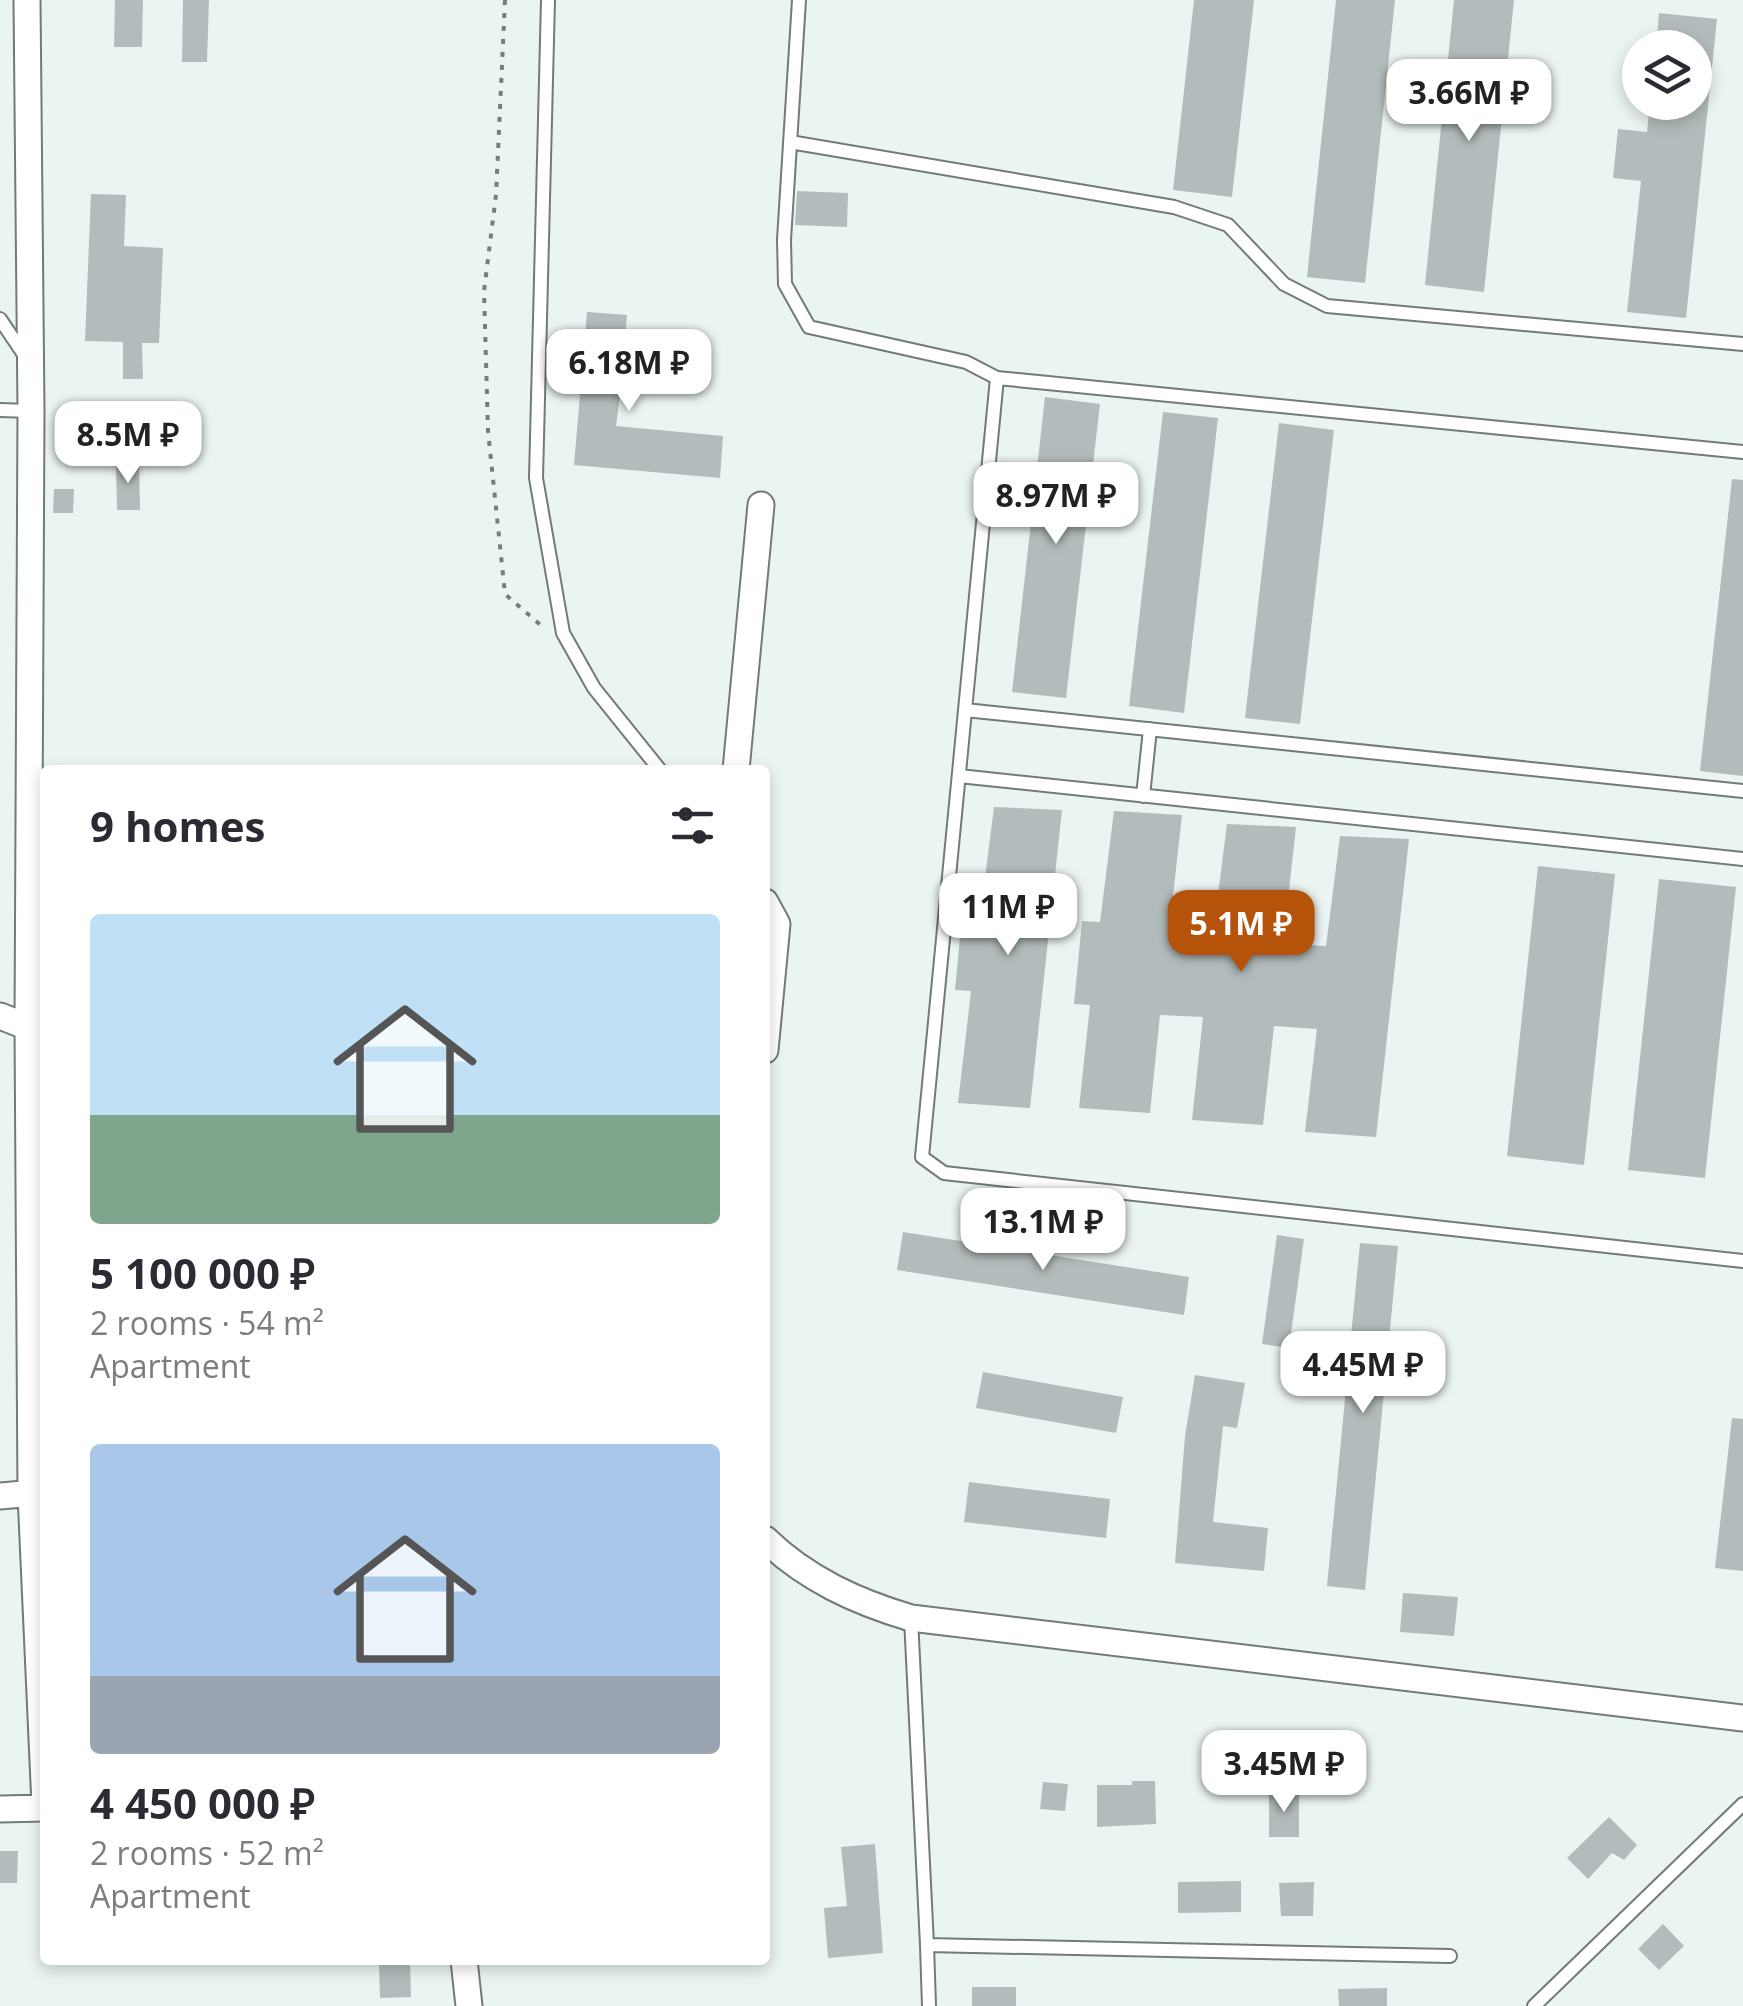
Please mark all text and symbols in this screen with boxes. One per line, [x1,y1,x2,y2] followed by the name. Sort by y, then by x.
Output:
[1622,30,1712,120] map controls
[1622,30,1712,120] button: layers
[1377,59,1561,144] pin: 3.66M ₽
[1408,70,1530,113] text: 3.66M ₽
[537,329,721,414] pin: 6.18M ₽
[568,340,690,383] text: 6.18M ₽
[47,401,209,486] pin: 8.5M ₽
[77,412,179,455] text: 8.5M ₽
[964,462,1148,547] pin: 8.97M ₽
[995,473,1117,516] text: 8.97M ₽
[90,797,265,854] text: 9 homes
[665,798,720,853] icon: filters
[938,873,1078,958] pin: 11M ₽
[961,884,1055,927] text: 11M ₽
[1160,890,1322,975] pin: 5.1M ₽
[1190,901,1292,944] text: 5.1M ₽
[315,979,495,1159] icon: home
[951,1188,1135,1273] pin: 13.1M ₽
[982,1199,1104,1242] text: 13.1M ₽
[90,1244,315,1301] text: 5 100 000 ₽
[90,1301,324,1344] text: 2 rooms · 54 m²
[1271,1331,1455,1416] pin: 4.45M ₽
[1302,1342,1424,1385] text: 4.45M ₽
[90,1344,251,1387] text: Apartment
[315,1509,495,1689] icon: home
[1192,1730,1376,1815] pin: 3.45M ₽
[1223,1741,1345,1784] text: 3.45M ₽
[90,1774,315,1831] text: 4 450 000 ₽
[90,1831,324,1874] text: 2 rooms · 52 m²
[90,1874,251,1917] text: Apartment

